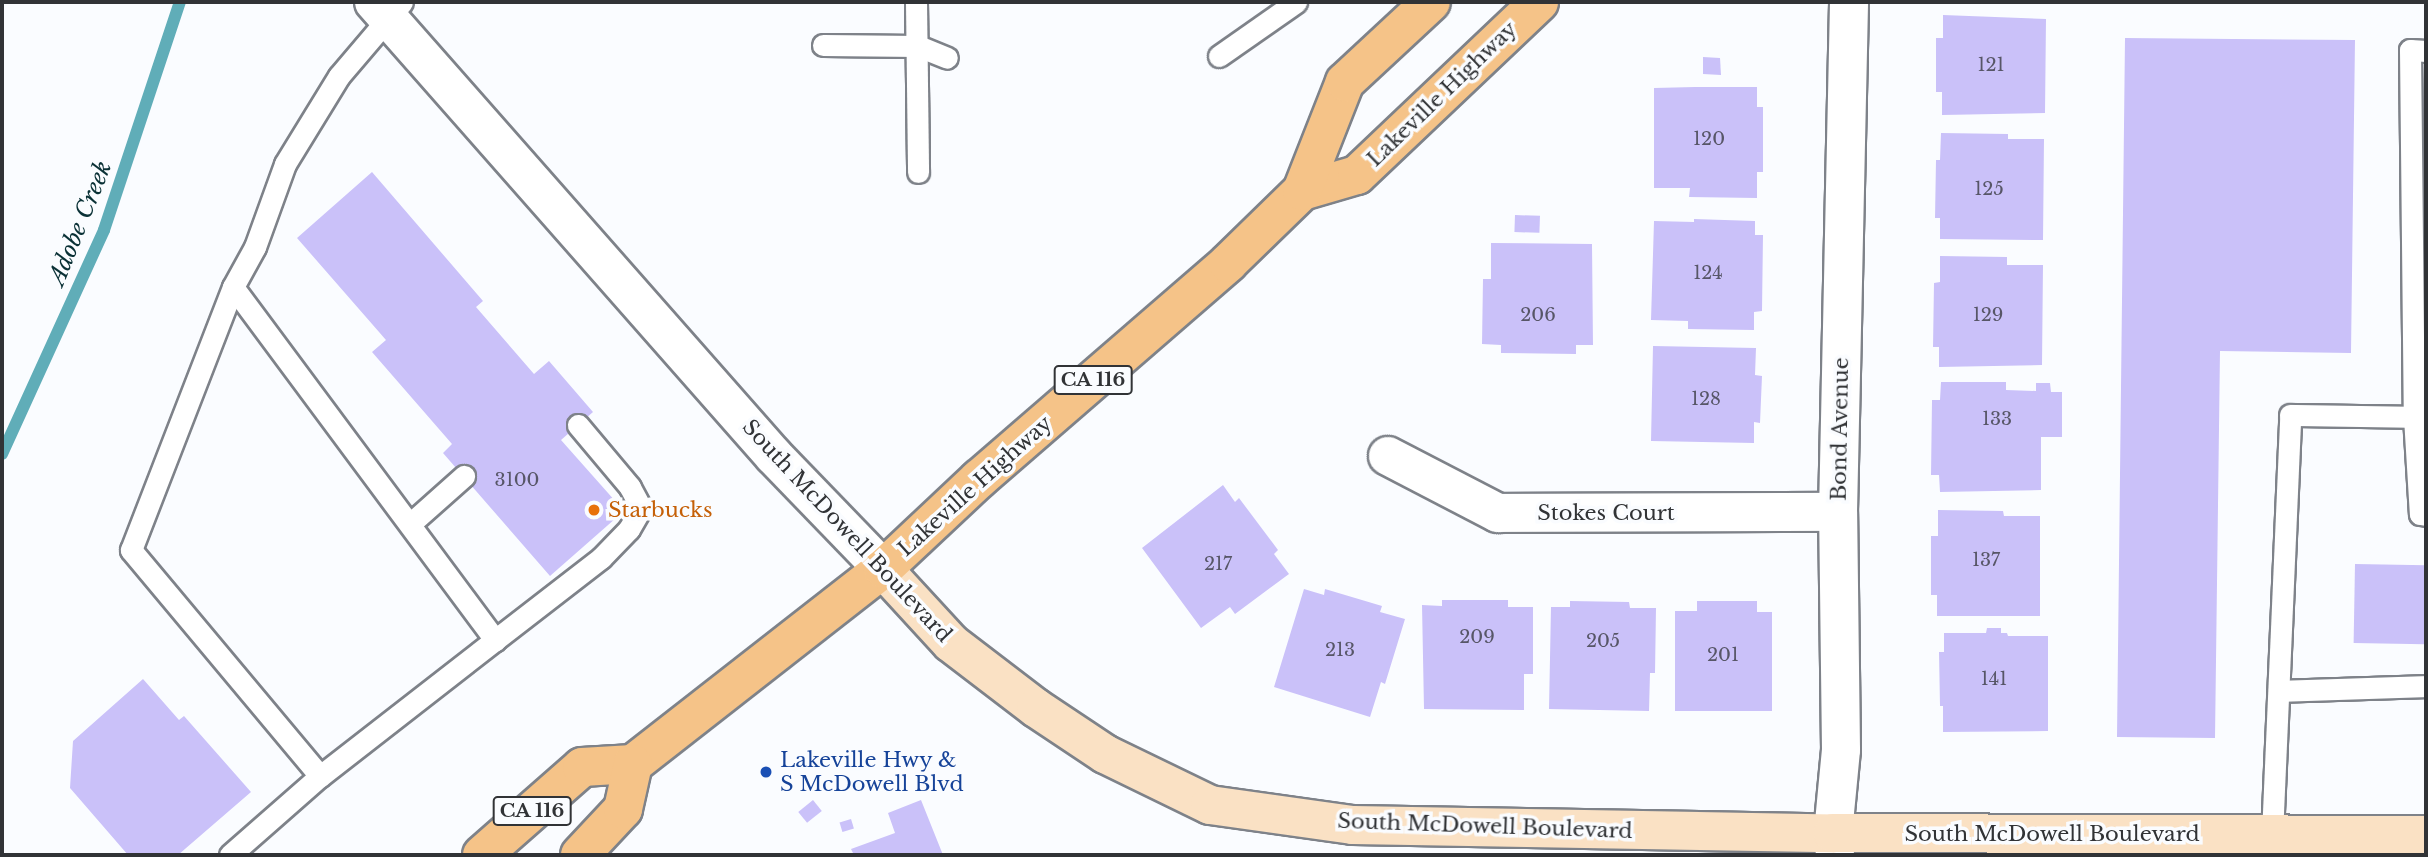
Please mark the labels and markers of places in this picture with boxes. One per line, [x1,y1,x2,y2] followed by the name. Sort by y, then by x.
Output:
[608,497,713,523] place label: Starbucks
[586,502,602,518] marker: Starbucks
[780,747,964,797] place label: Lakeville Hwy & S McDowell Blvd
[758,764,774,780] marker: Lakeville Hwy & S McDowell Blvd

